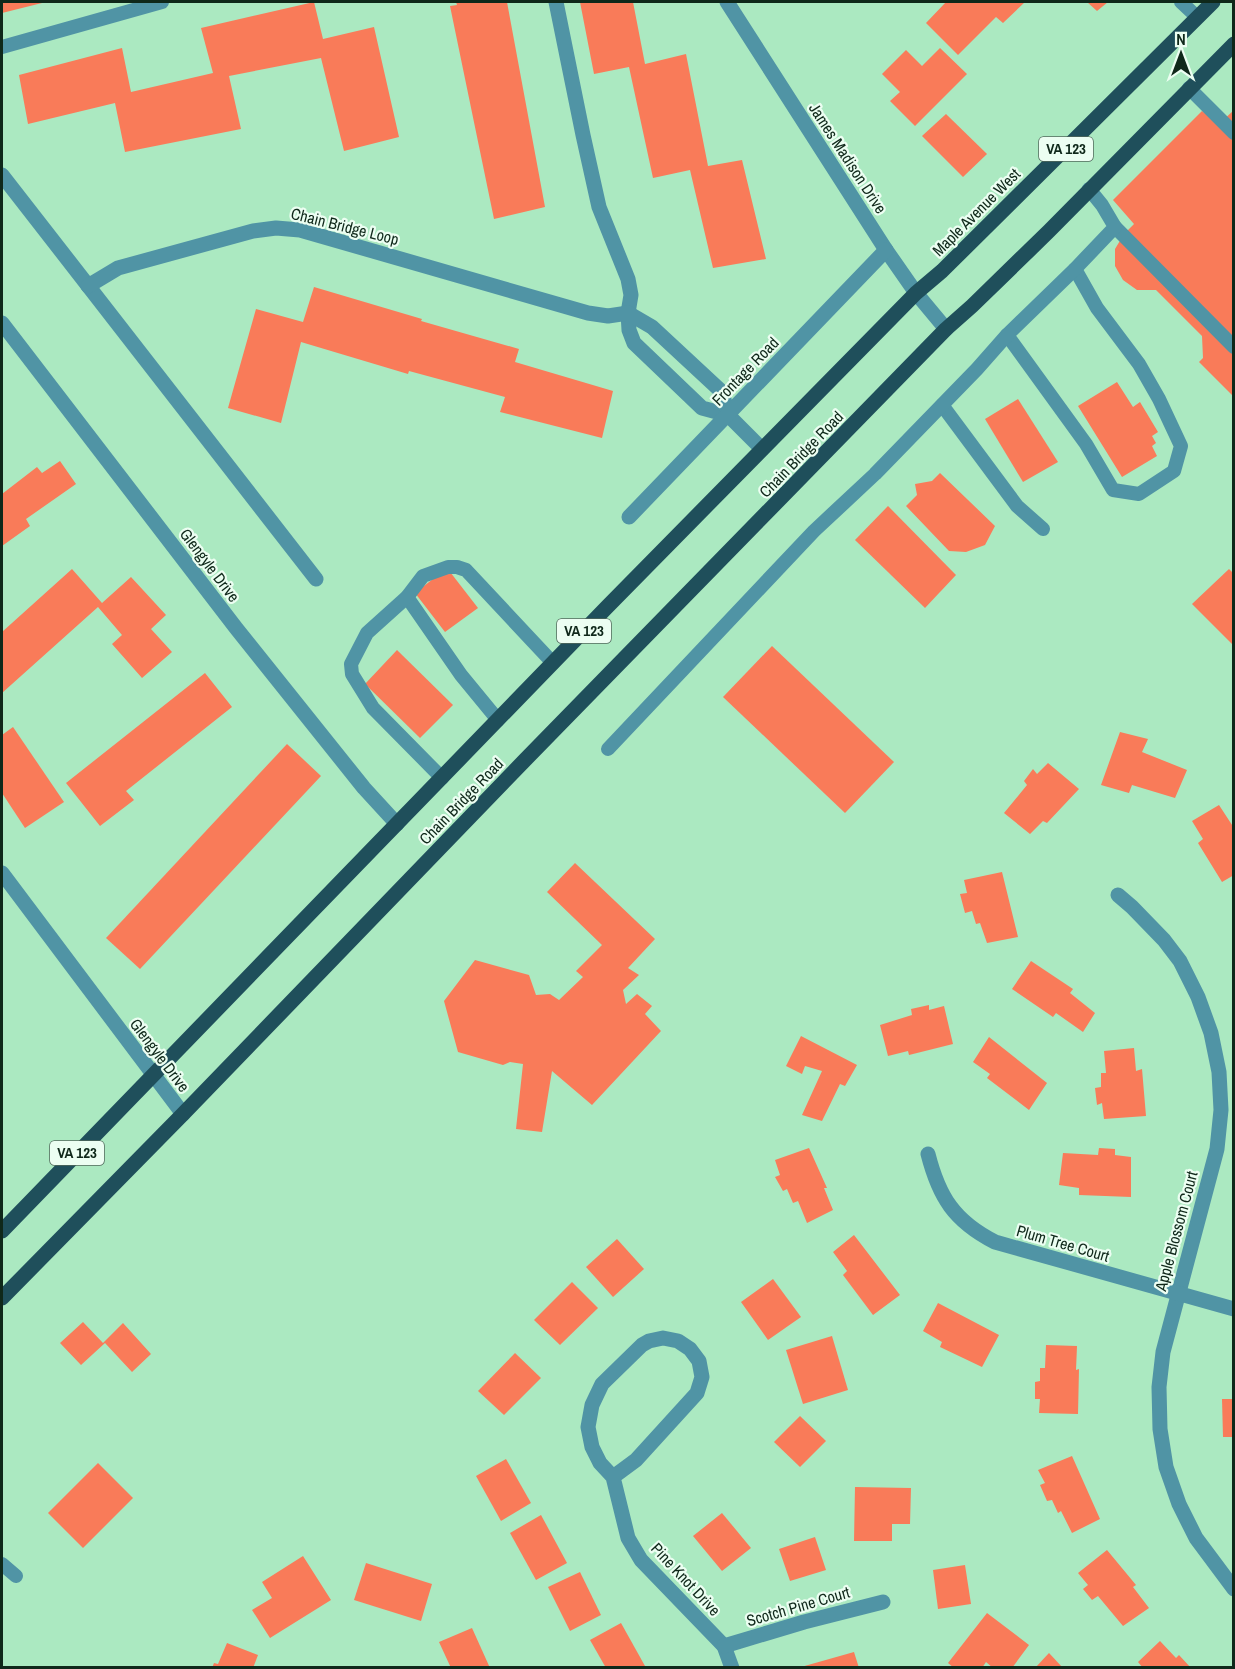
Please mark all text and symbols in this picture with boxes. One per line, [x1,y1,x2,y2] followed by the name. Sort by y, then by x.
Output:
[1151,24,1211,84] north arrow
[1176,28,1186,50] text: N
[804,98,892,218] street label: James Madison Drive
[1039,137,1093,161] road number: VA 123
[927,163,1025,261] street label: Maple Avenue West
[289,202,401,250] street label: Chain Bridge Loop
[707,332,783,410] street label: Frontage Road
[754,406,848,502] street label: Chain Bridge Road
[175,524,245,606] street label: Glengyle Drive
[557,619,611,643] road number: VA 123
[414,753,508,849] street label: Chain Bridge Road
[125,1014,195,1096] street label: Glengyle Drive
[50,1141,104,1165] road number: VA 123
[1149,1168,1203,1294] street label: Apple Blossom Court
[1014,1219,1112,1267] street label: Plum Tree Court
[646,1538,726,1620] street label: Pine Knot Drive
[744,1581,853,1631] street label: Scotch Pine Court

